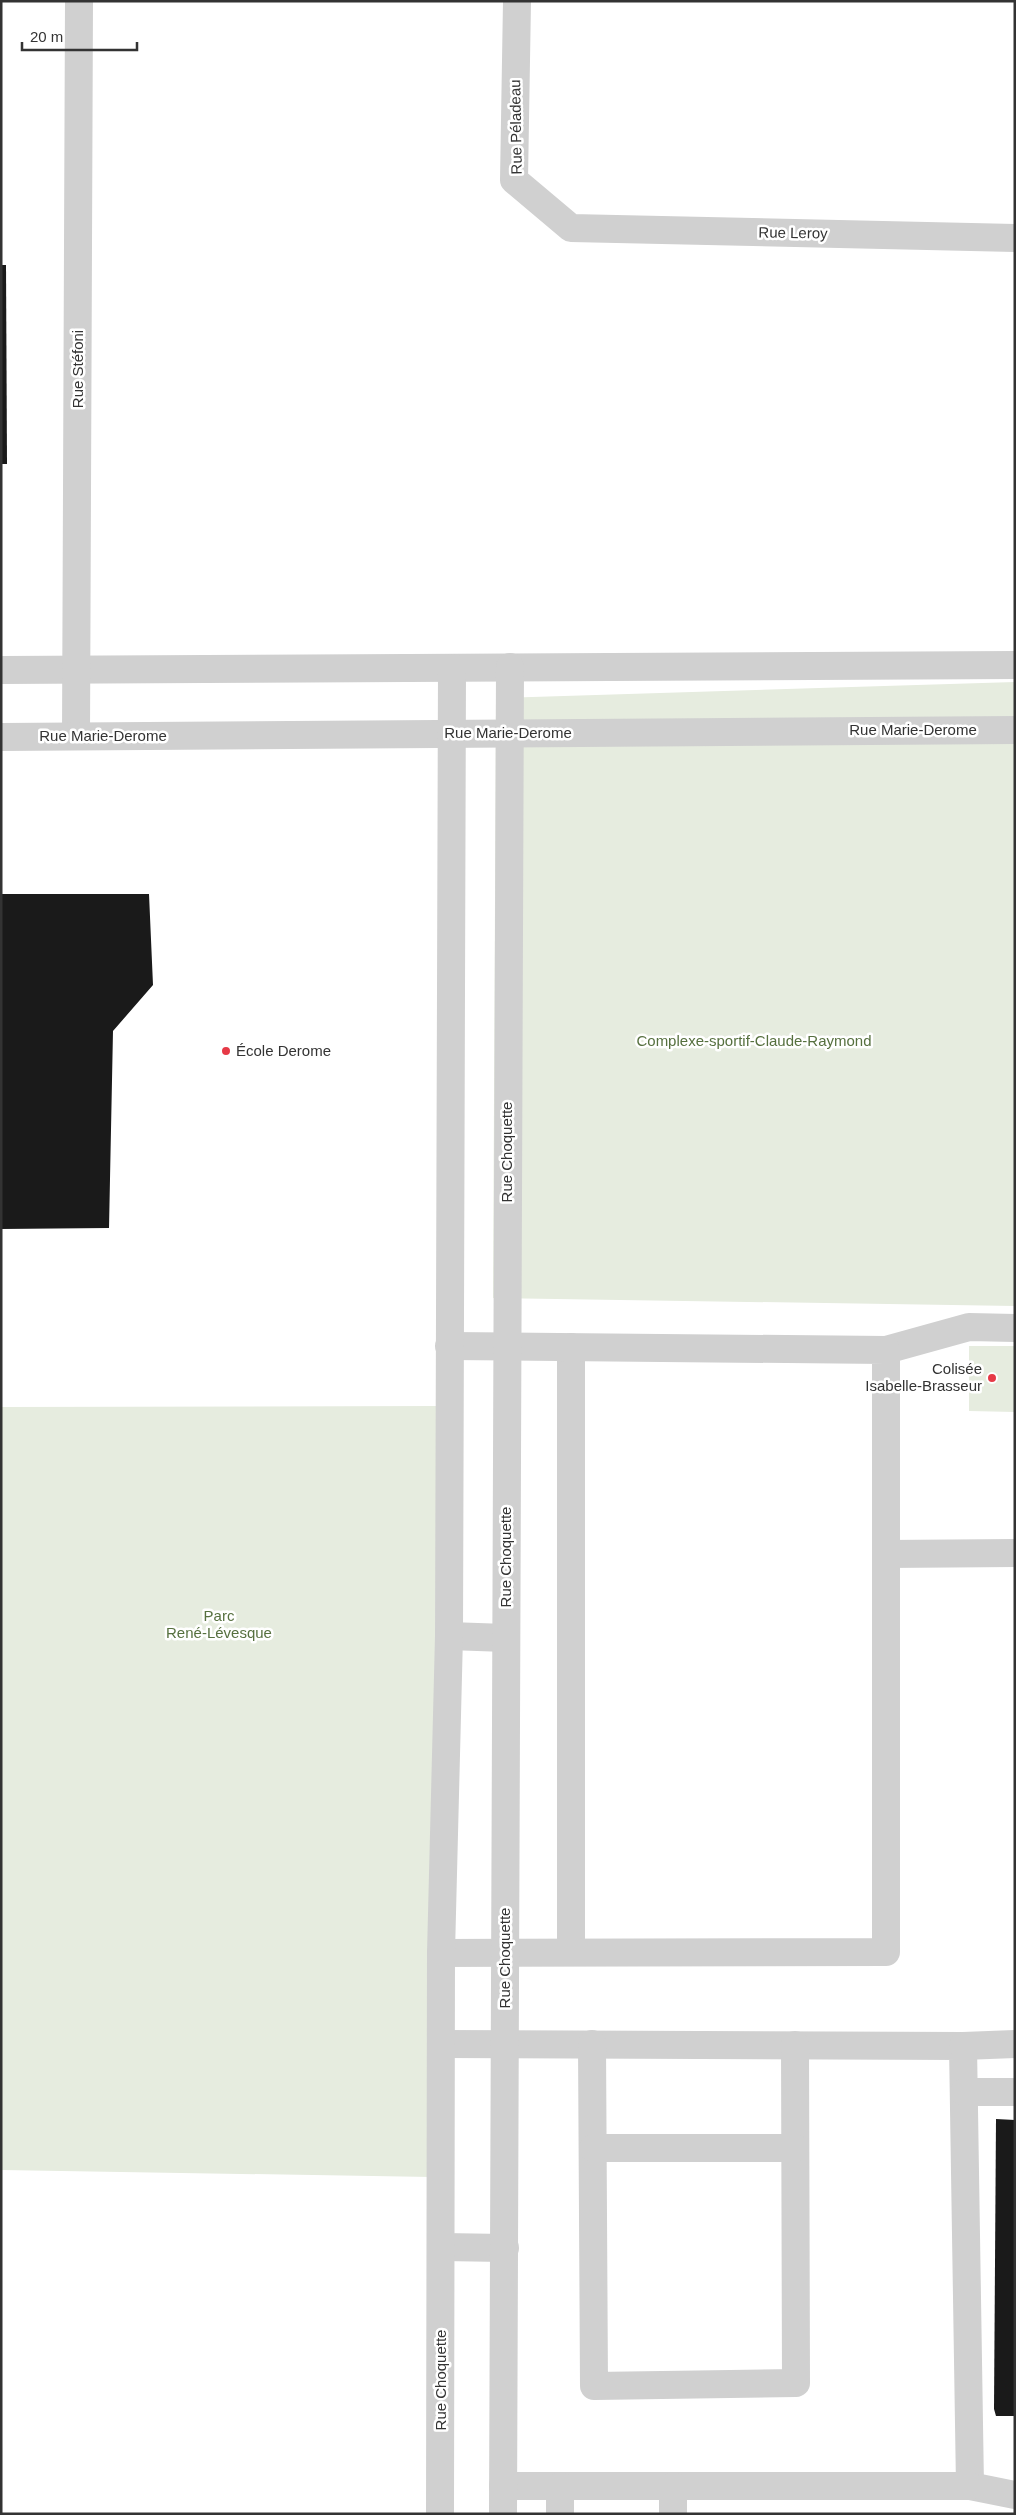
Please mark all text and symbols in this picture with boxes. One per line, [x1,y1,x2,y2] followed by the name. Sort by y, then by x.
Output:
[22,20,138,52] scale bar
[30,28,63,45] text: 20 m
[506,79,525,175] street label: Rue Péladeau
[758,223,828,242] street label: Rue Leroy
[69,330,86,408] street label: Rue Stéfoni
[849,721,977,738] street label: Rue Marie-Derome
[444,724,572,741] street label: Rue Marie-Derome
[39,727,167,744] street label: Rue Marie-Derome
[636,1032,872,1049] park label: Complexe-sportif-Claude-Raymond
[236,1042,331,1059] place label: École Derome
[220,1045,232,1057] marker: École Derome
[498,1102,515,1202] street label: Rue Choquette
[865,1360,982,1394] place label: Colisée Isabelle-Brasseur
[986,1372,998,1384] marker: Colisée Isabelle-Brasseur
[497,1507,514,1607] street label: Rue Choquette
[166,1607,272,1641] park label: Parc René-Lévesque
[496,1908,513,2008] street label: Rue Choquette
[432,2330,449,2430] street label: Rue Choquette

